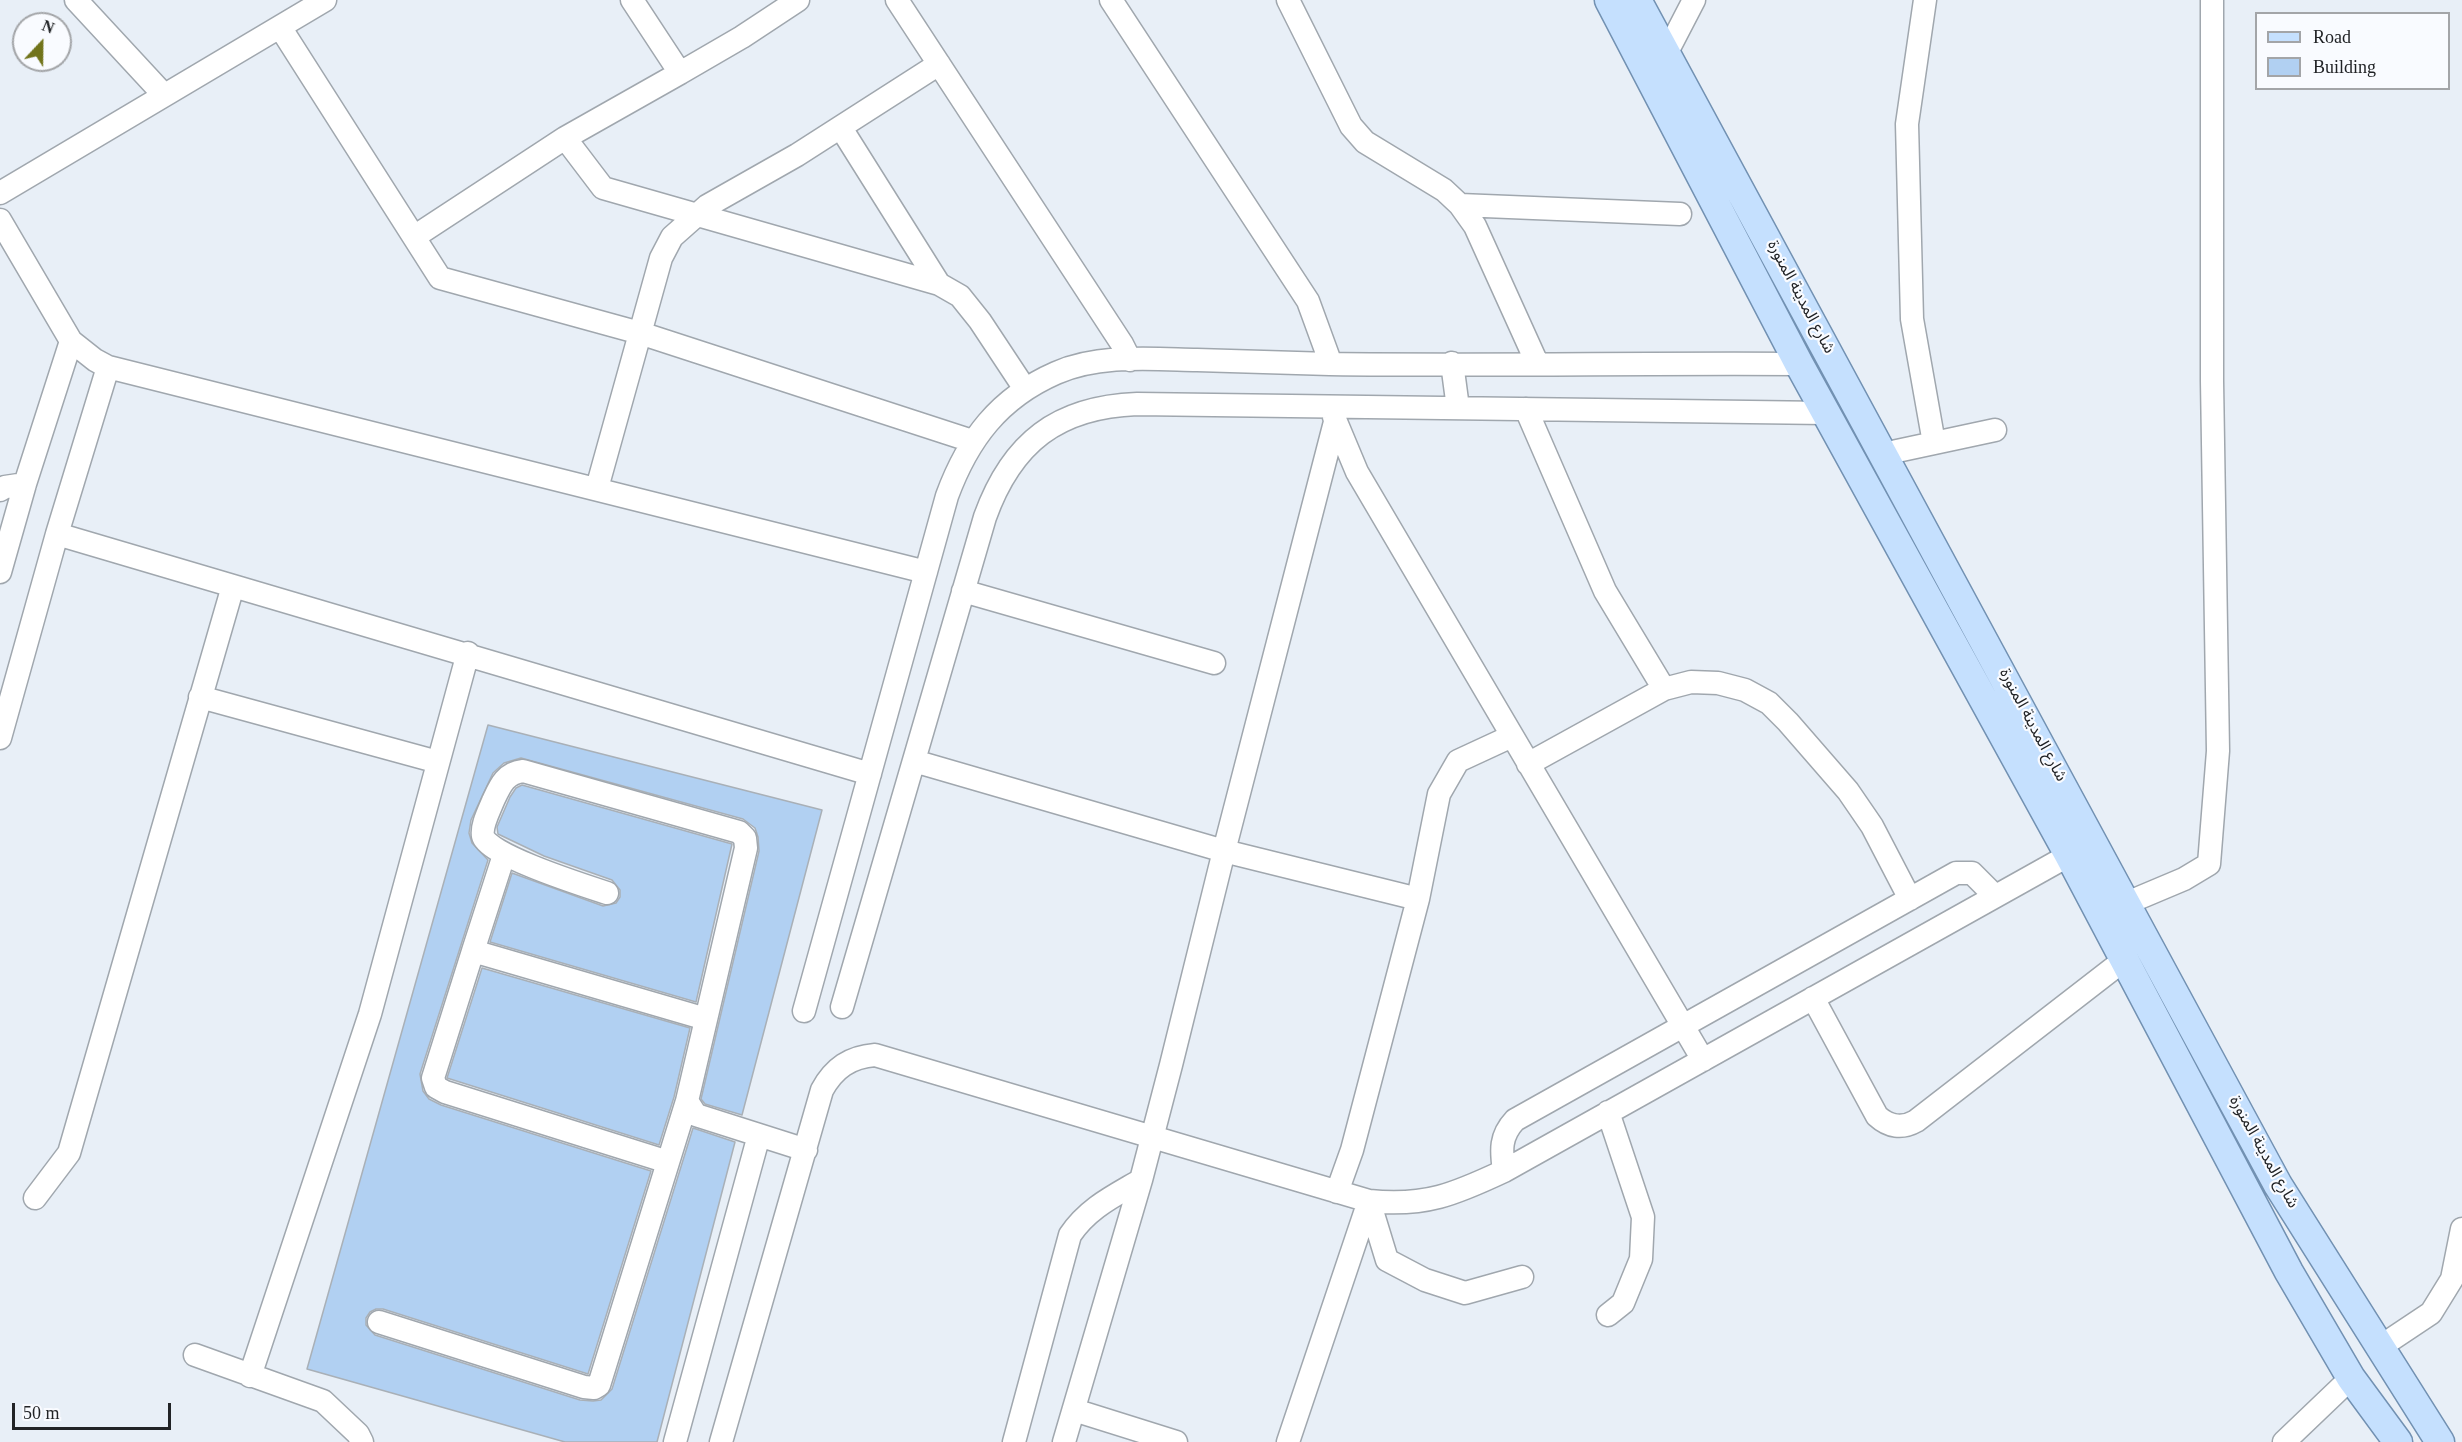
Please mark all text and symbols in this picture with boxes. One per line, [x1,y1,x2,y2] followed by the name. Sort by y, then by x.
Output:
[12,12,72,72] north arrow
[2255,12,2450,90] legend
[40,17,57,37] text: N
[2313,27,2351,47] text: Road
[2313,57,2376,77] text: Building
[1761,238,1837,358] street label: شارع المدينة المنورة
[1993,666,2069,786] street label: شارع المدينة المنورة
[2223,1094,2301,1212] street label: شارع المدينة المنورة
[15,1391,174,1429] scale bar
[23,1403,60,1423] text: 50 m

